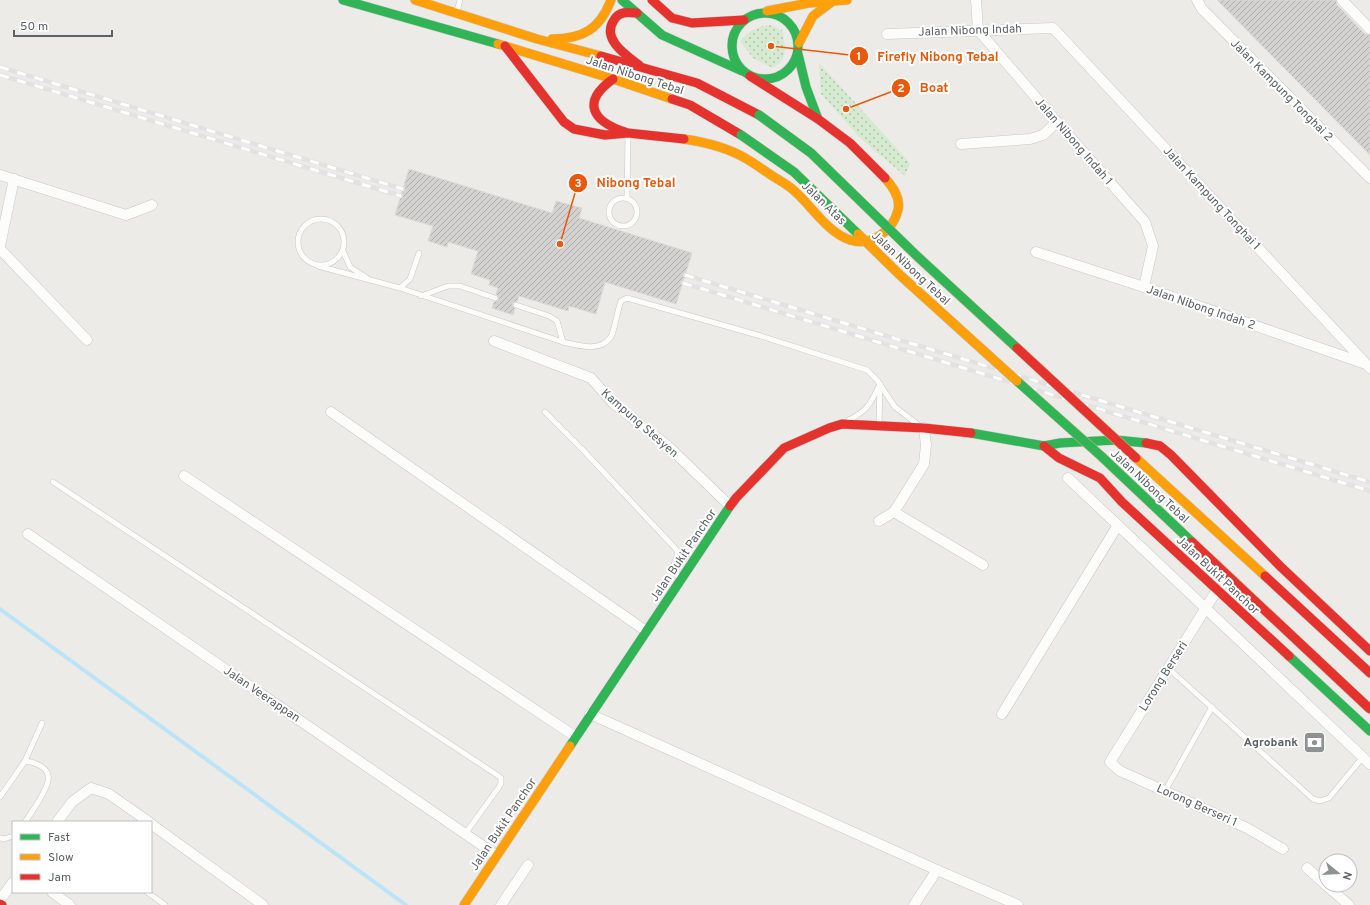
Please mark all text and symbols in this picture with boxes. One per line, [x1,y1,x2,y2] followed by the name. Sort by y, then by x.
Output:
[14,12,112,38] scale bar
[20,19,48,35] text: 50 m
[918,21,1022,41] street label: Jalan Nibong Indah
[1227,36,1336,145] street label: Jalan Kampung Tonghai 2
[849,44,1006,69] callout: Firefly Nibong Tebal
[857,49,861,65] text: 1
[877,50,999,66] text: Firefly Nibong Tebal
[584,53,686,99] street label: Jalan Nibong Tebal
[891,75,956,100] callout: Boat
[897,81,905,97] text: 2
[920,81,948,97] text: Boat
[1031,94,1116,189] street label: Jalan Nibong Indah 1
[1159,144,1263,254] street label: Jalan Kampung Tonghai 1
[568,170,683,195] callout: Nibong Tebal
[574,176,582,192] text: 3
[597,176,675,192] text: Nibong Tebal
[798,179,849,229] street label: Jalan Atas
[868,228,953,309] street label: Jalan Nibong Tebal
[1144,282,1257,334] street label: Jalan Nibong Indah 2
[597,386,681,462] street label: Kampung Stesyen
[1107,446,1192,527] street label: Jalan Nibong Tebal
[647,506,721,605] street label: Jalan Bukit Panchor
[1172,533,1263,619] street label: Jalan Bukit Panchor
[1136,638,1192,715] street label: Lorong Berseri
[220,663,303,726] street label: Jalan Veerappan
[1301,729,1327,755] bank icon: Agrobank
[1244,735,1298,751] place label: Agrobank
[467,775,541,874] street label: Jalan Bukit Panchor
[1154,781,1240,831] street label: Lorong Berseri 1
[12,821,152,893] legend
[48,830,70,846] text: Fast
[48,850,74,866] text: Slow
[1318,853,1358,893] north arrow
[48,870,71,886] text: Jam
[1339,870,1354,882] text: N

